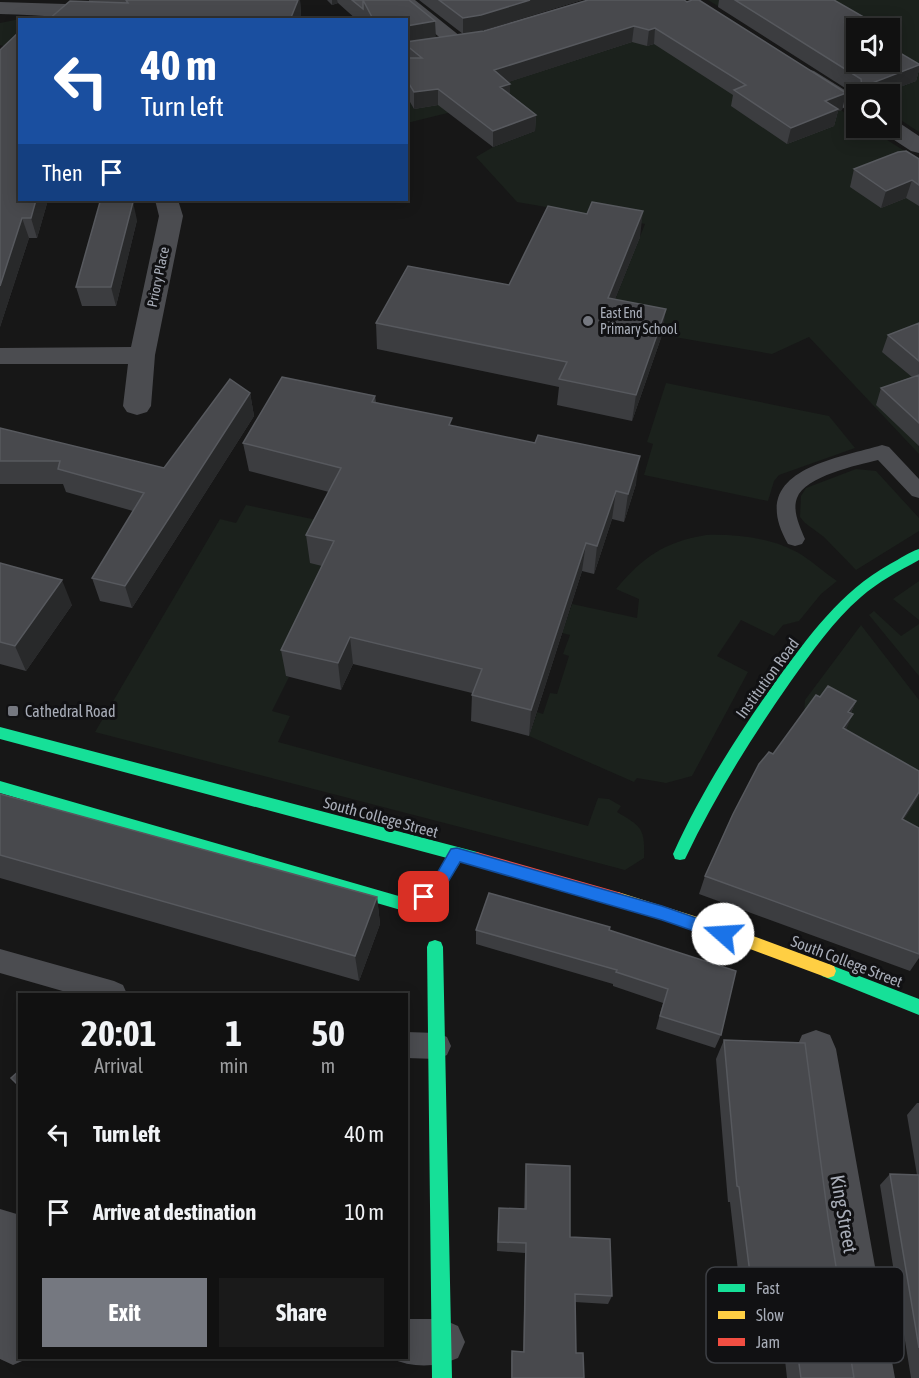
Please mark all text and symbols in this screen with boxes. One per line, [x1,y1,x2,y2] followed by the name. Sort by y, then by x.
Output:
[846,18,900,138] map controls
[846,18,900,72] button: sound
[141,41,216,89] text: 40 m
[42,42,120,120] icon: left
[846,84,900,138] button: search
[141,91,224,122] text: Turn left
[95,156,128,189] icon: arrive
[42,160,83,186] text: Then
[144,245,172,309] street label: Priory Place
[600,305,678,337] place label: East End Primary School
[581,314,595,328] marker: East End Primary School
[732,635,802,721] street label: Institution Road
[25,702,116,720] place label: Cathedral Road
[6,704,20,718] marker: Cathedral Road
[321,793,441,842] street label: South College Street
[398,871,449,922] pin
[407,880,440,913] icon: arrive
[691,902,755,966] position arrow
[788,931,906,992] street label: South College Street
[81,1012,157,1054] text: 20:01
[225,1012,242,1054] text: 1
[311,1012,345,1054] text: 50
[94,1054,143,1077] text: Arrival
[219,1054,248,1077] text: min
[321,1054,335,1077] text: m
[42,1118,75,1151] icon: left
[93,1121,160,1147] text: Turn left
[344,1121,384,1147] text: 40 m
[826,1173,863,1255] street label: King Street
[42,1196,75,1229] icon: arrive
[93,1199,256,1225] text: Arrive at destination
[344,1199,384,1225] text: 10 m
[706,1267,904,1363] legend
[42,1278,207,1347] button: Exit
[219,1278,384,1347] button: Share
[756,1279,780,1297] text: Fast
[756,1306,784,1324] text: Slow
[756,1333,780,1351] text: Jam

